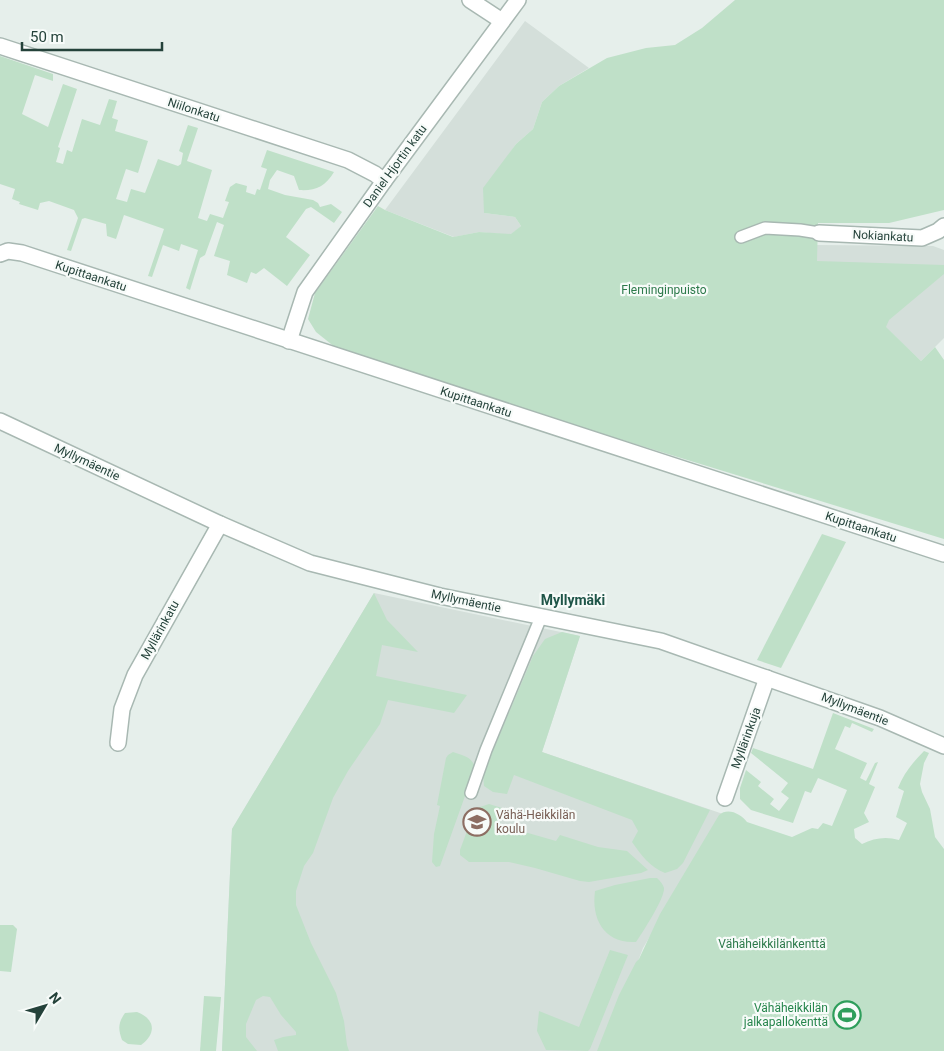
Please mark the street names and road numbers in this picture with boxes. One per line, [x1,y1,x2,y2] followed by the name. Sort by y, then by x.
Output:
[166,95,222,125] street label: Niilonkatu
[360,122,430,210] street label: Daniel Hjortin katu
[852,227,914,245] street label: Nokiankatu
[53,258,129,294] street label: Kupittaankatu
[438,384,514,420] street label: Kupittaankatu
[52,441,122,483] street label: Myllymäentie
[823,509,899,545] street label: Kupittaankatu
[430,587,502,615] street label: Myllymäentie
[138,598,182,662] street label: Myllärinkatu
[819,690,891,728] street label: Myllymäentie
[728,705,764,771] street label: Myllärinkuja

